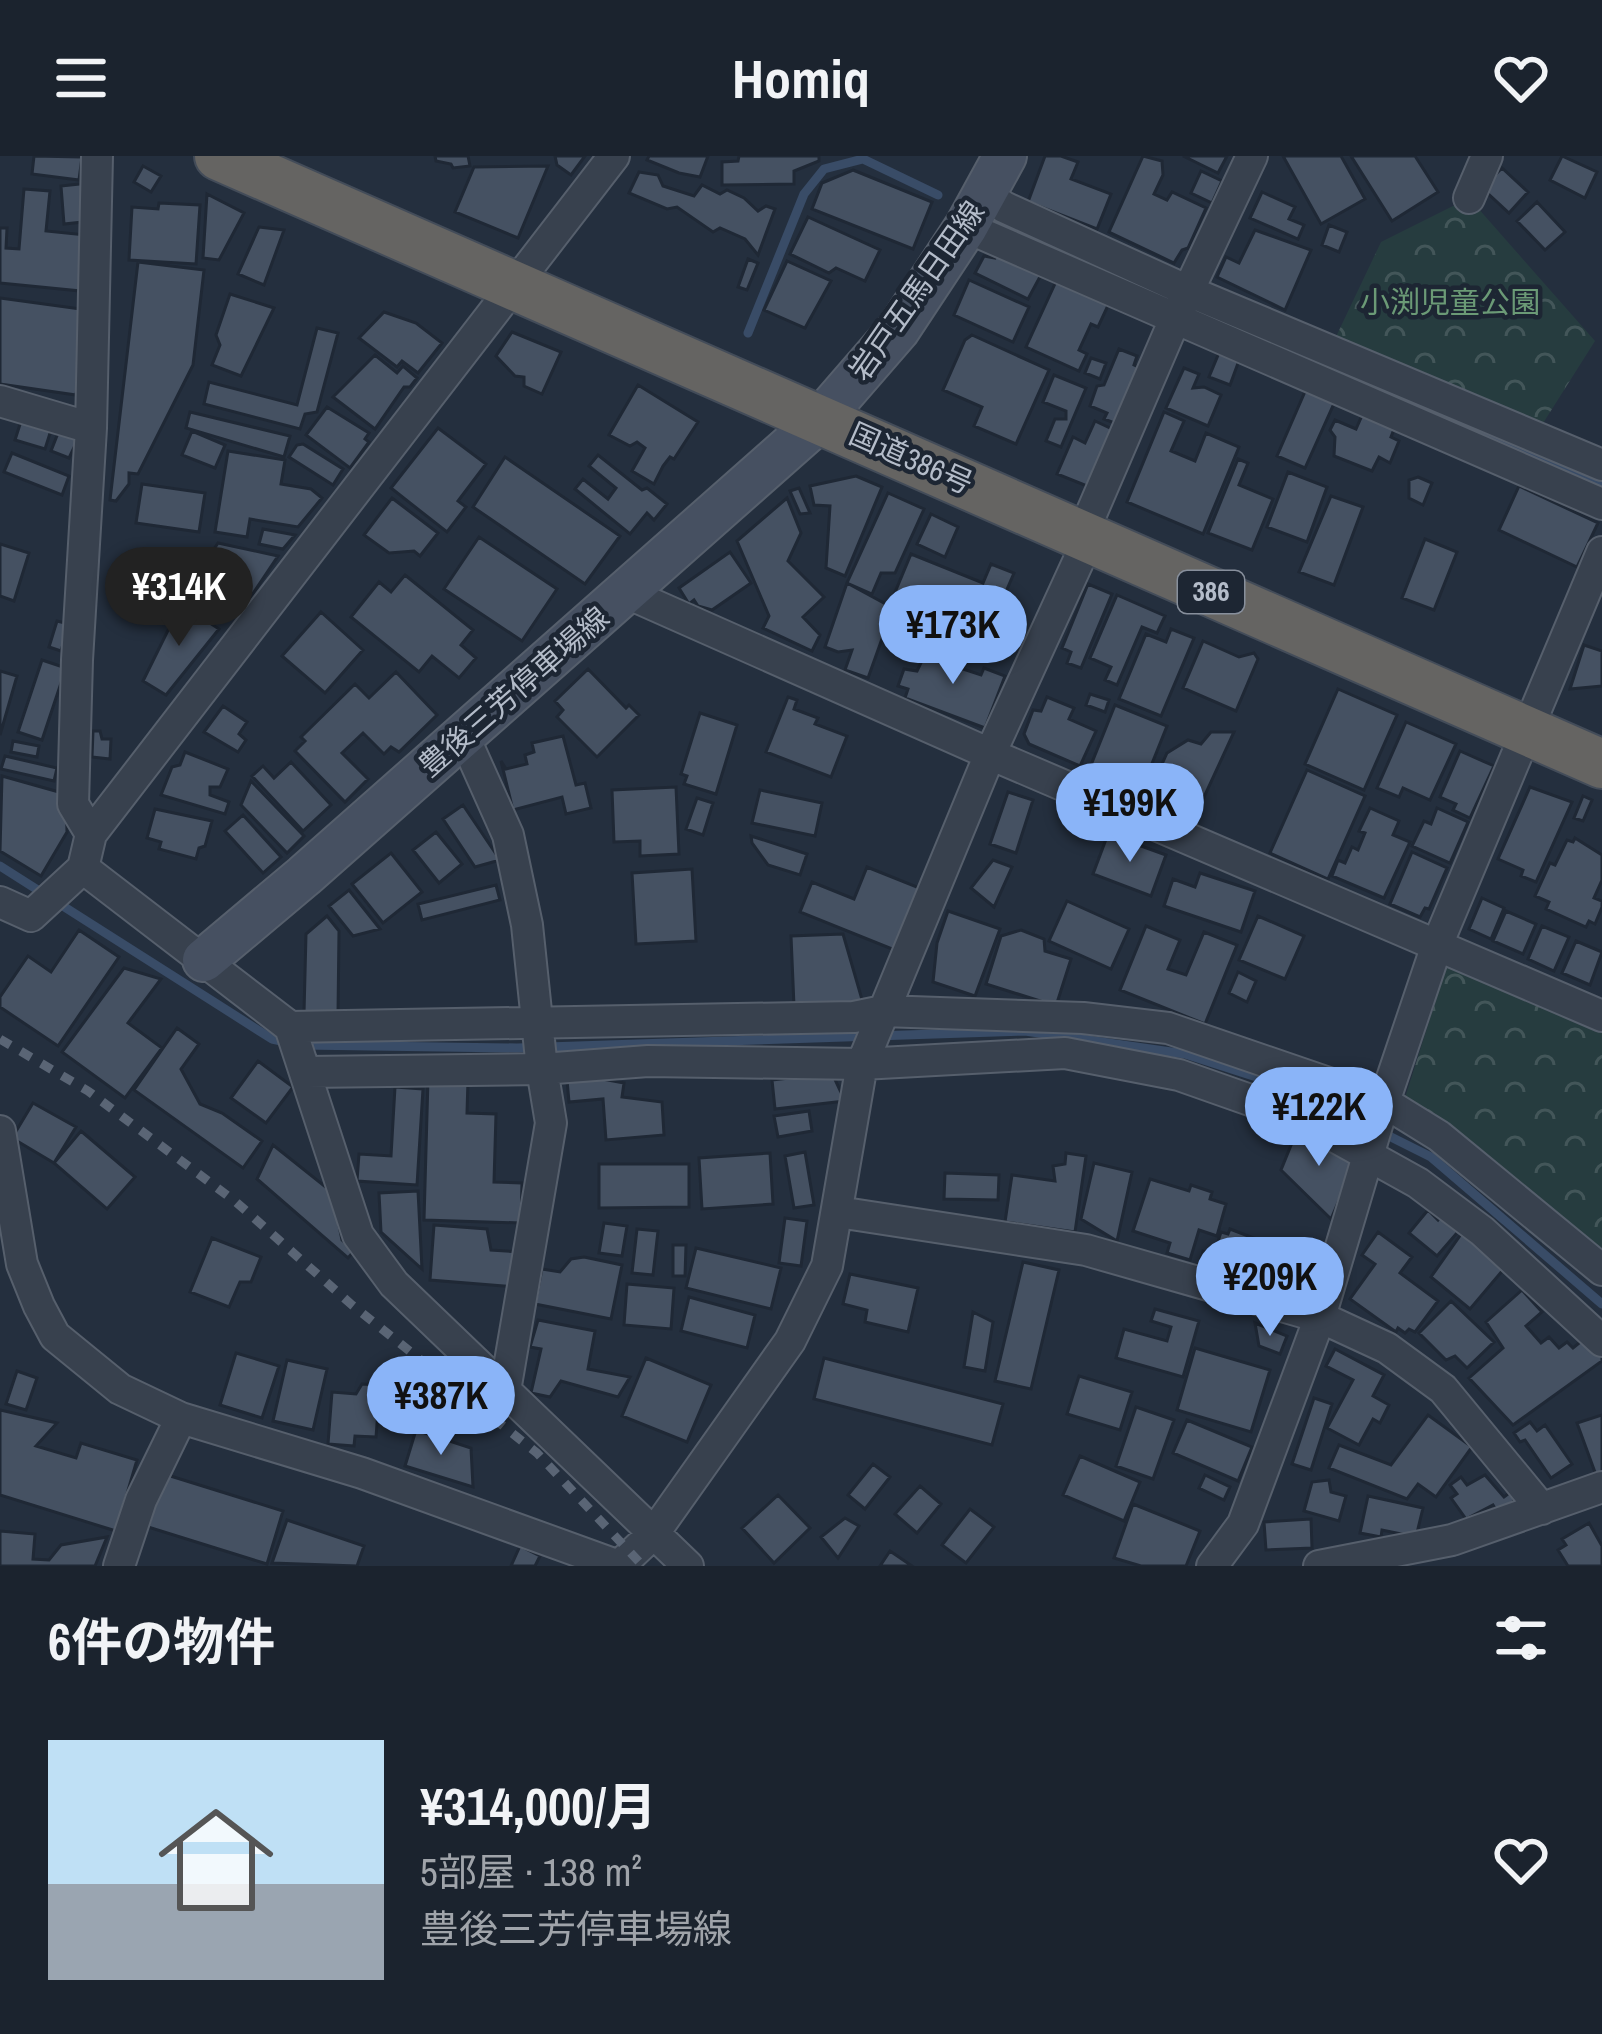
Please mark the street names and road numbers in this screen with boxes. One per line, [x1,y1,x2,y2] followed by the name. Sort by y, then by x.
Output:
[840,193,993,388] street label: 岩戸五馬日田線
[843,413,979,503] street label: 国道386号
[1178,571,1244,613] road number: 386
[410,597,617,785] street label: 豊後三芳停車場線

